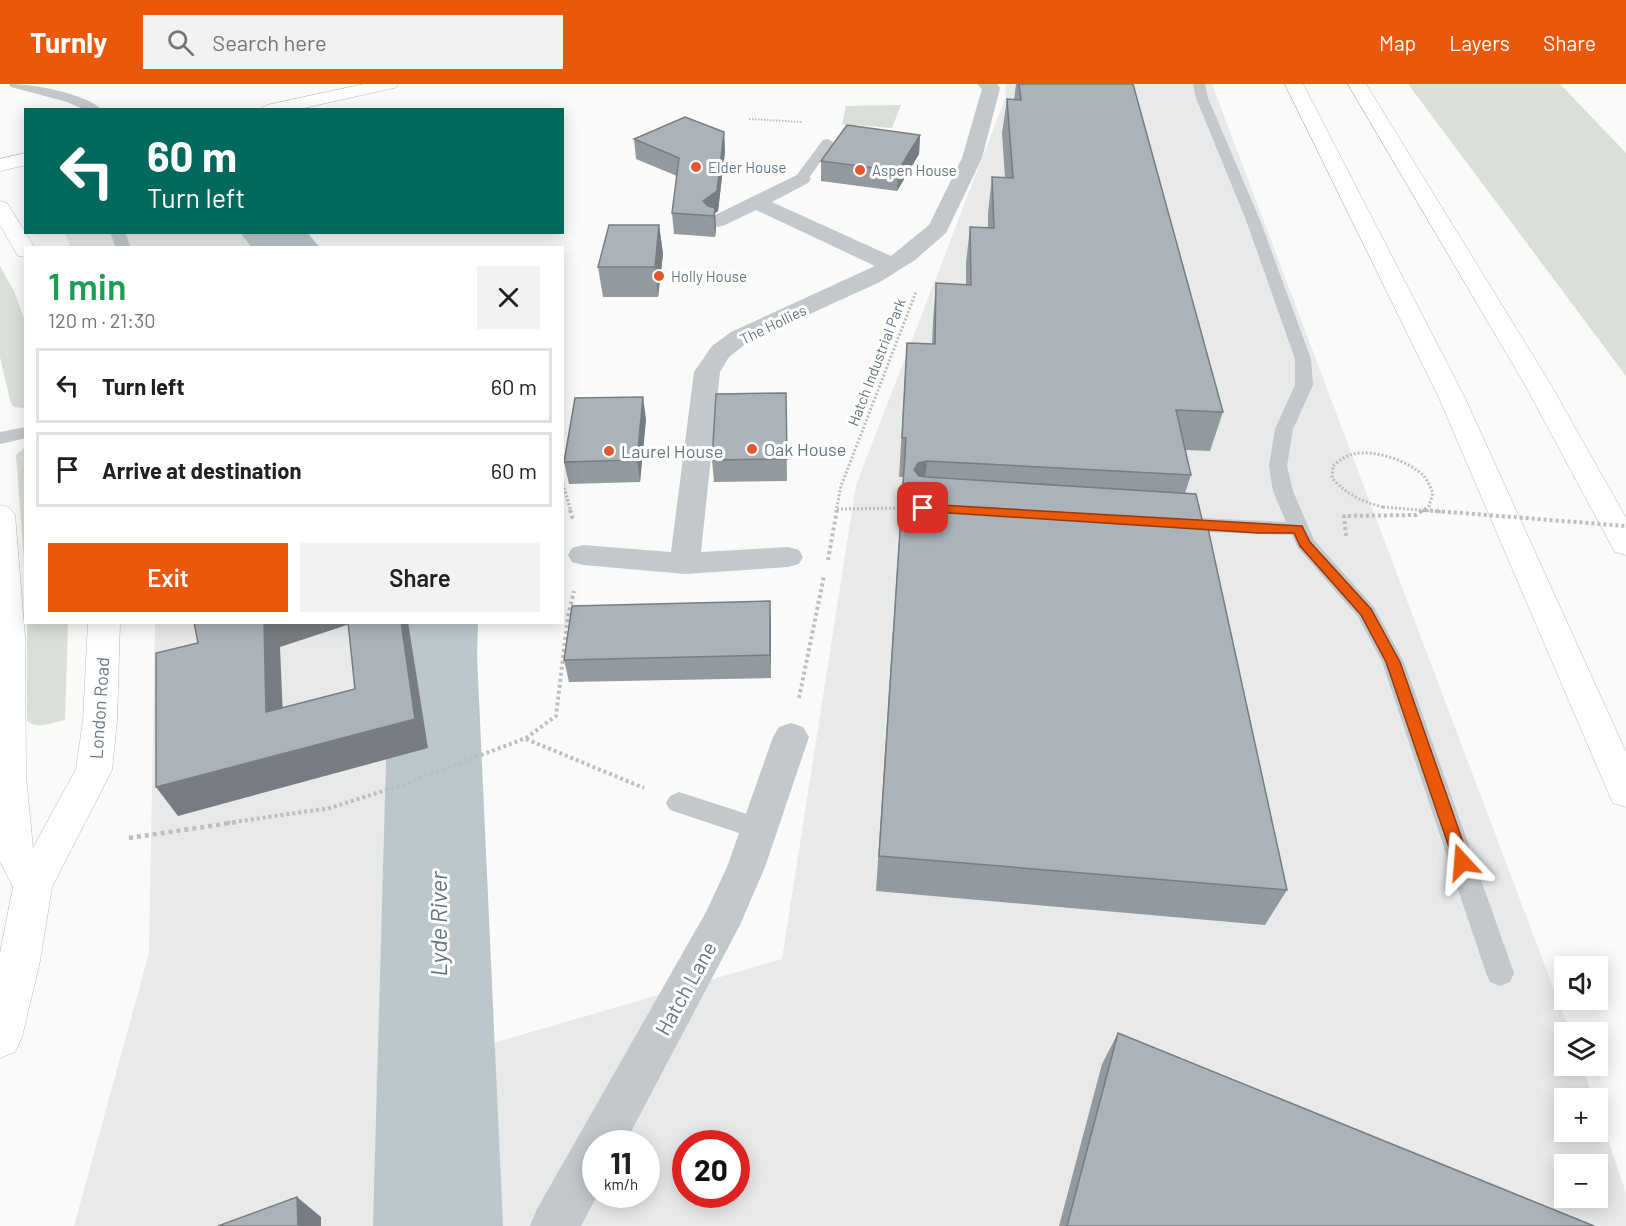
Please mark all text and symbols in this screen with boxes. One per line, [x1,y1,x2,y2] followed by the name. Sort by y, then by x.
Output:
[143,15,563,69] search box
[30,25,107,59] text: Turnly
[164,26,197,59] icon: search
[212,29,327,55] text: Search here
[1379,30,1416,55] text: Map
[1449,30,1510,55] text: Layers
[1543,30,1596,55] text: Share
[147,130,237,180] text: 60 m
[48,132,126,210] icon: left
[708,158,786,176] place label: Elder House
[689,160,703,174] marker: Elder House
[872,161,957,179] place label: Aspen House
[853,163,867,177] marker: Aspen House
[147,181,245,213] text: Turn left
[48,264,127,307] text: 1 min
[477,266,540,329] button: close
[671,267,747,285] place label: Holly House
[652,269,666,283] marker: Holly House
[843,295,909,428] street label: Hatch Industrial Park
[737,300,809,348] street label: The Hollies
[48,308,156,332] text: 120 m · 21:30
[51,369,84,402] icon: left
[102,373,185,399] text: Turn left
[491,373,537,399] text: 60 m
[764,438,846,460] place label: Oak House
[621,440,723,462] place label: Laurel House
[745,442,759,456] marker: Oak House
[602,444,616,458] marker: Laurel House
[51,453,84,486] icon: arrive
[102,457,301,483] text: Arrive at destination
[491,457,537,483] text: 60 m
[897,482,948,533] pin
[906,491,939,524] icon: arrive
[48,543,288,612] button: Exit
[300,543,540,612] button: Share
[84,656,114,760] street label: London Road
[1430,830,1494,894] position arrow
[423,870,452,976] water label: Lyde River
[649,937,721,1039] street label: Hatch Lane
[1554,956,1608,1208] map controls
[1554,956,1608,1010] button: sound
[1554,1022,1608,1076] button: layers
[1554,1088,1608,1142] button: +
[672,1130,750,1208] speed limit sign: 20
[610,1144,632,1180] text: 11
[1554,1154,1608,1208] button: −
[604,1175,638,1193] text: km/h

